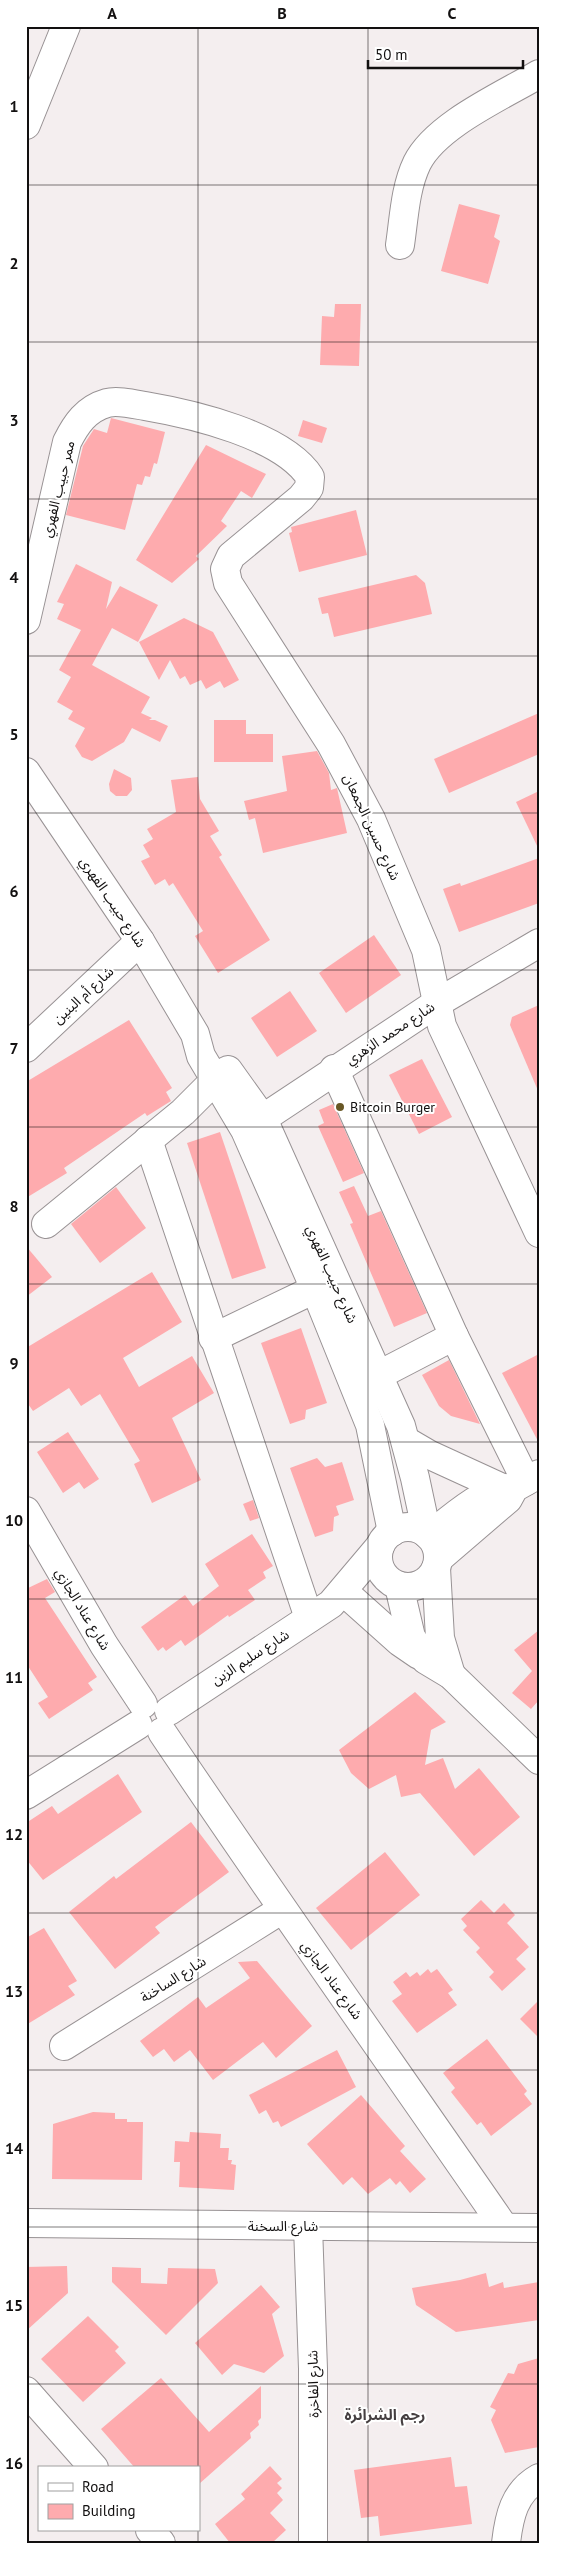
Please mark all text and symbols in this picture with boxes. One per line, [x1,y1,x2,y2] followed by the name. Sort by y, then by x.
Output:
[107,3,117,23] text: A
[277,3,287,23] text: B
[448,3,457,23] text: C
[368,38,522,70] scale bar
[375,45,408,64] text: 50 m
[9,96,19,116] text: 1
[9,253,19,273] text: 2
[9,410,19,430] text: 3
[37,439,81,540] street label: ممر حبيب الفهري
[9,567,19,587] text: 4
[9,724,19,744] text: 5
[338,771,405,884] street label: شارع حسين الجمعان
[74,853,150,952] street label: شارع حبيب الفهري
[9,881,19,901] text: 6
[49,962,119,1029] street label: شارع أم البنين
[342,997,439,1070] street label: شارع محمد الزهري
[9,1038,19,1058] text: 7
[350,1098,435,1116] place label: Bitcoin Burger
[334,1101,346,1113] marker: Bitcoin Burger
[9,1196,19,1216] text: 8
[300,1222,362,1327] street label: شارع حبيب الفهري
[9,1353,19,1373] text: 9
[5,1510,23,1530] text: 10
[49,1564,115,1655] street label: شارع عناد الجازي
[208,1625,293,1690] street label: شارع سليم الزبن
[5,1667,23,1687] text: 11
[5,1824,23,1844] text: 12
[296,1937,367,2024] street label: شارع عناد الجازي
[137,1952,210,2008] street label: شارع الساخنة
[5,1981,23,2001] text: 13
[5,2138,23,2158] text: 14
[248,2217,318,2237] street label: شارع السخنة
[5,2295,23,2315] text: 15
[303,2350,325,2418] street label: شارع الفاخرة
[345,2405,425,2426] district label: رجم الشرائرة
[5,2453,23,2473] text: 16
[38,2466,200,2532] legend
[82,2477,114,2496] text: Road
[82,2501,136,2520] text: Building

